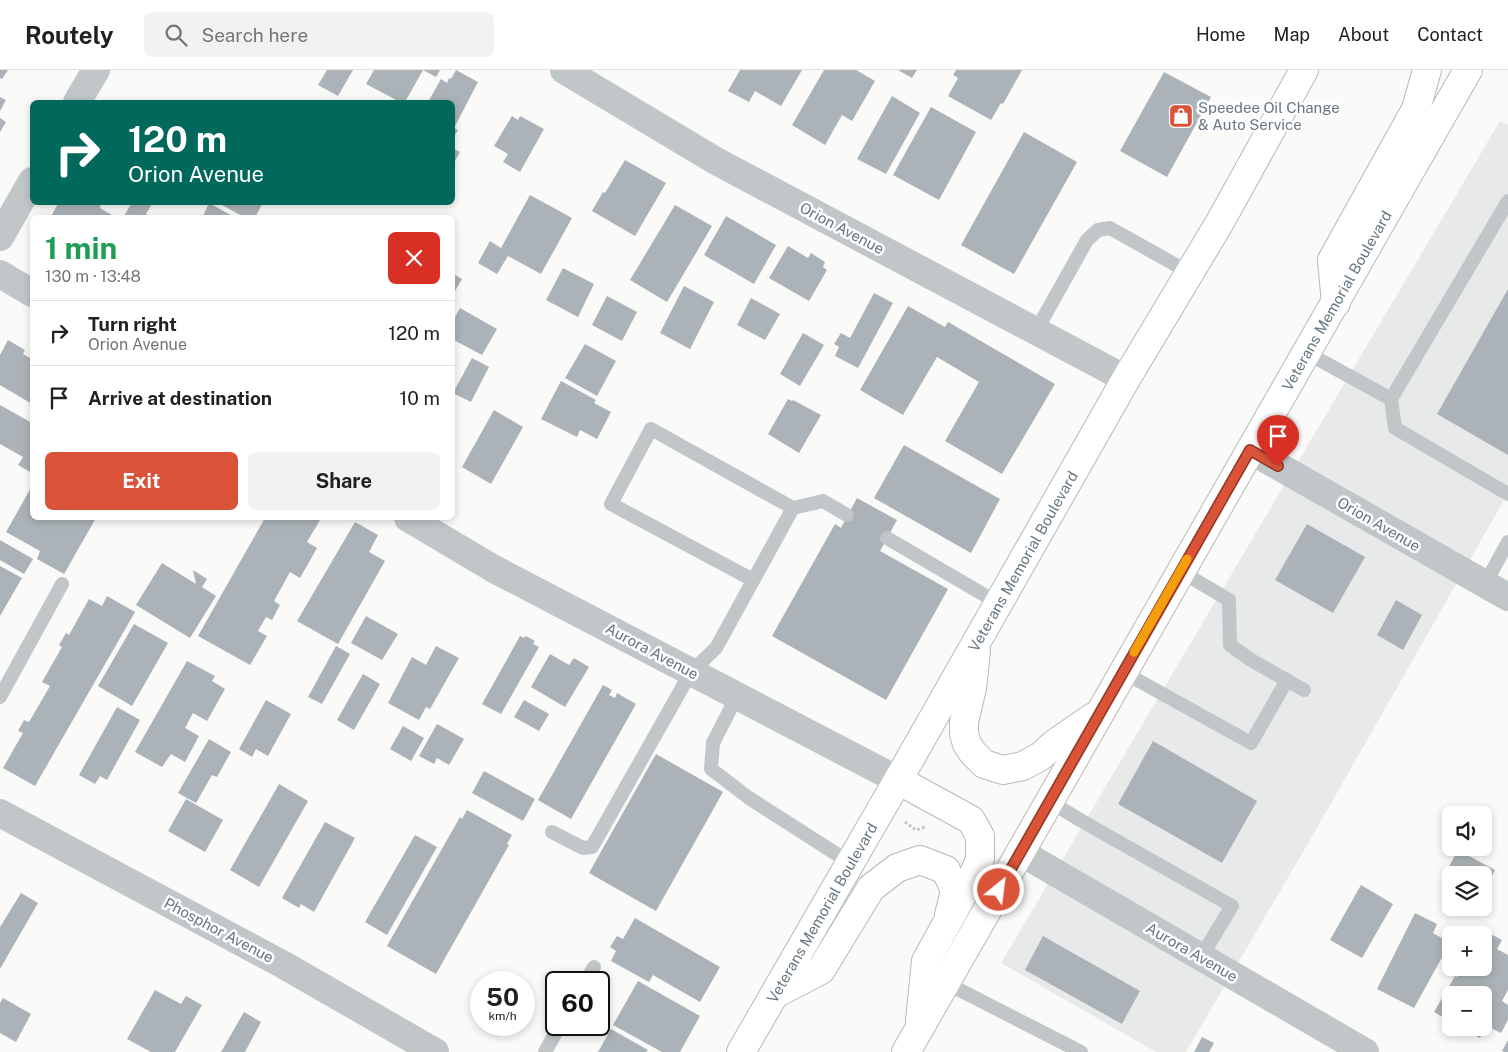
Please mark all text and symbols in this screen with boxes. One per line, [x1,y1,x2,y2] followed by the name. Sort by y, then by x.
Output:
[144,12,494,57] search box
[25,21,114,49] text: Routely
[162,21,190,49] icon: search
[202,24,308,46] text: Search here
[1196,24,1246,45] text: Home
[1274,24,1310,45] text: Map
[1338,24,1389,45] text: About
[1417,24,1483,45] text: Contact
[1198,99,1340,133] place label: Speedee Oil Change & Auto Service
[1168,103,1194,129] shop icon: Speedee Oil Change & Auto Service
[128,119,227,160] text: 120 m
[45,120,110,185] icon: right
[128,161,264,187] text: Orion Avenue
[797,199,887,257] street label: Orion Avenue
[1278,207,1394,394] street label: Veterans Memorial Boulevard
[45,230,117,266] text: 1 min
[388,232,440,284] button: close
[45,267,141,286] text: 130 m · 13:48
[88,313,177,335] text: Turn right
[45,319,73,347] icon: right
[388,322,440,344] text: 120 m
[88,335,187,354] text: Orion Avenue
[45,384,73,412] icon: arrive
[88,387,272,409] text: Arrive at destination
[400,387,440,409] text: 10 m
[1257,415,1299,466] pin
[1264,422,1292,450] icon: arrive
[45,452,238,510] button: Exit
[248,452,440,510] button: Share
[964,468,1081,654] street label: Veterans Memorial Boulevard
[1335,493,1423,555] street label: Orion Avenue
[603,619,701,683] street label: Aurora Avenue
[1442,806,1492,1036] map controls
[1442,806,1492,856] button: sound
[763,820,880,1006] street label: Veterans Memorial Boulevard
[972,863,1024,915] position arrow
[1442,866,1492,916] button: layers
[161,894,277,966] street label: Phosphor Avenue
[1143,919,1241,985] street label: Aurora Avenue
[1442,926,1492,976] button: +
[545,971,610,1036] speed limit sign: 60
[486,982,519,1012] text: 50
[1442,986,1492,1036] button: −
[488,1009,517,1023] text: km/h

